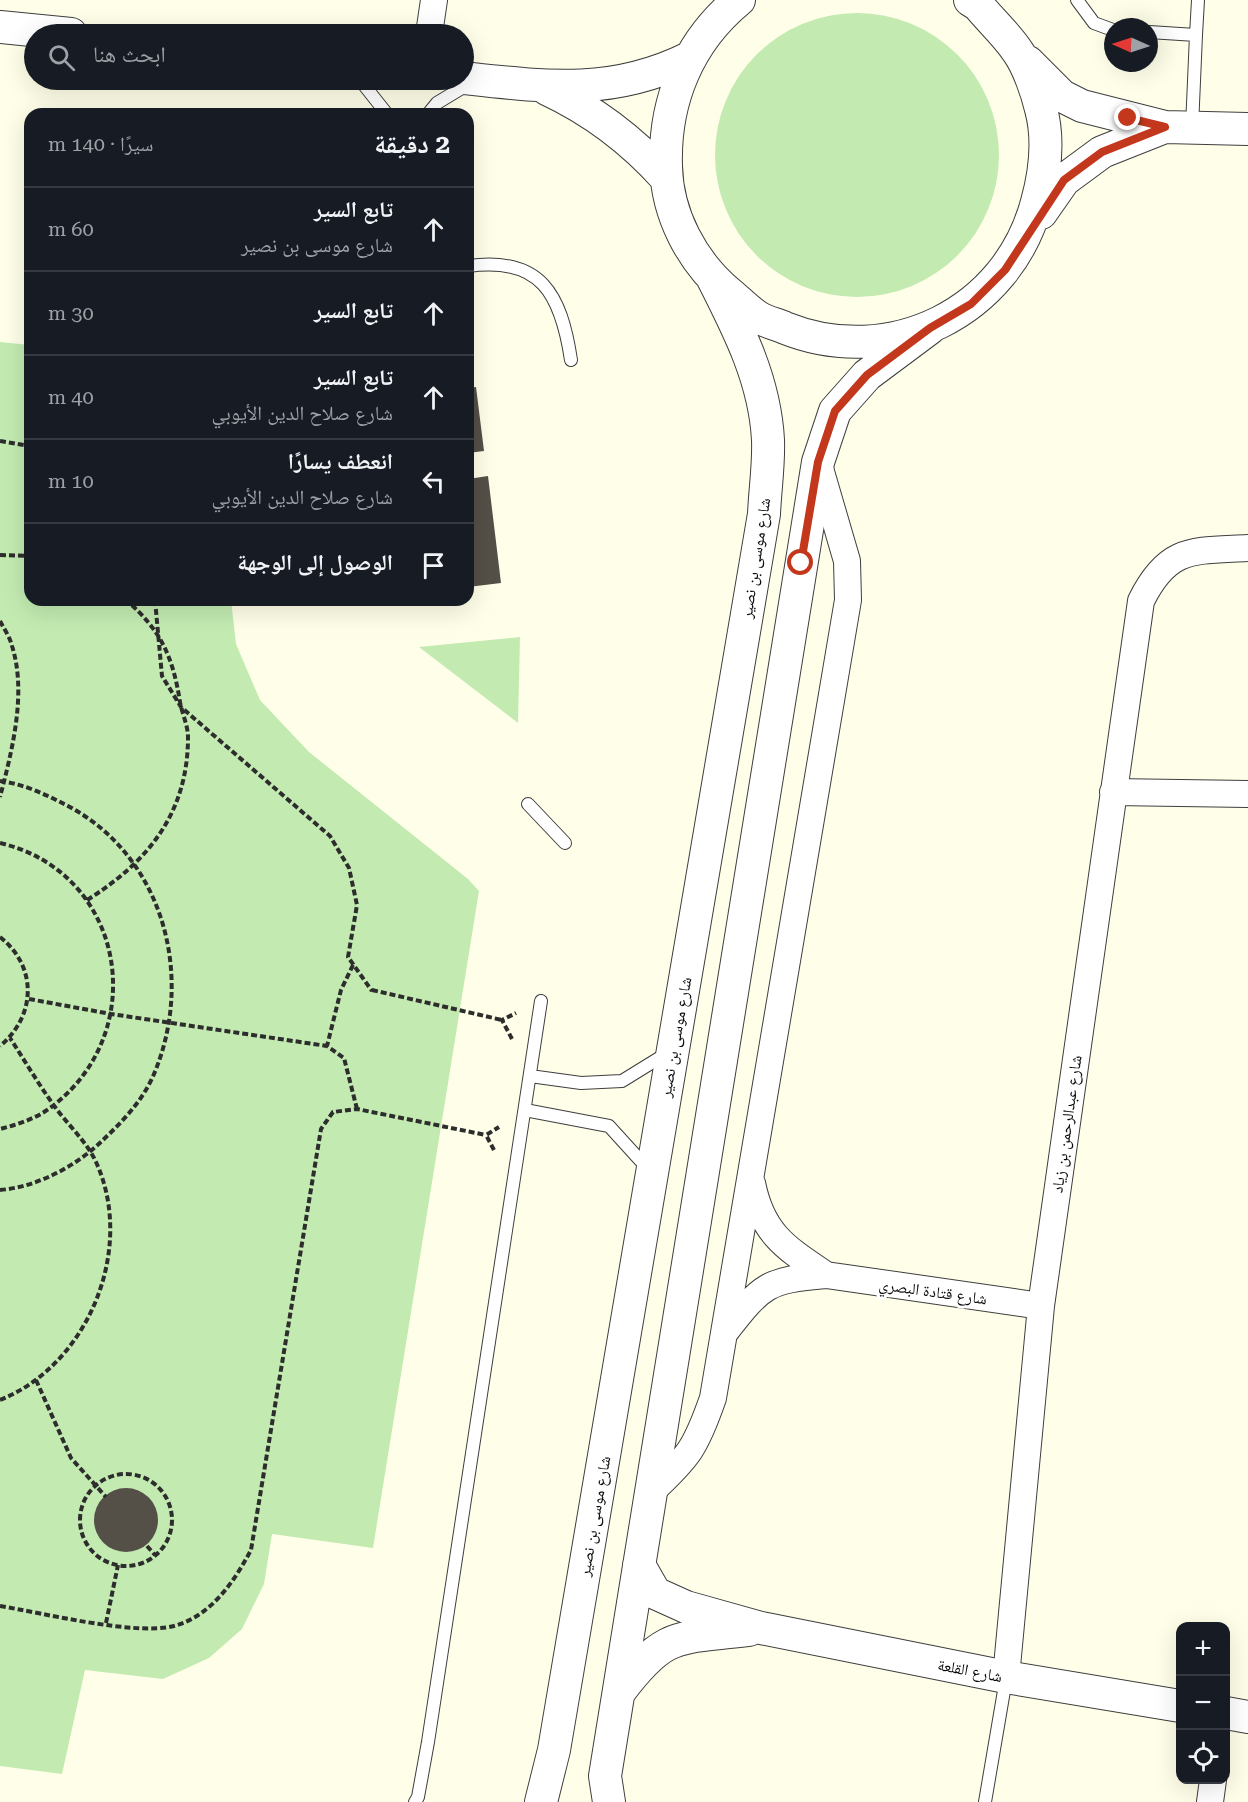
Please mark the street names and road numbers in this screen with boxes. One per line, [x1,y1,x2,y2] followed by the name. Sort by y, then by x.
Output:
[736,496,775,621] street label: شارع موسى بن نصير
[655,976,696,1100] street label: شارع موسى بن نصير
[1047,1054,1087,1194] street label: شارع عبدالرحمن بن زياد
[877,1275,988,1312] street label: شارع قتادة البصري
[574,1455,615,1579] street label: شارع موسى بن نصير
[936,1655,1004,1687] street label: شارع القلعة

